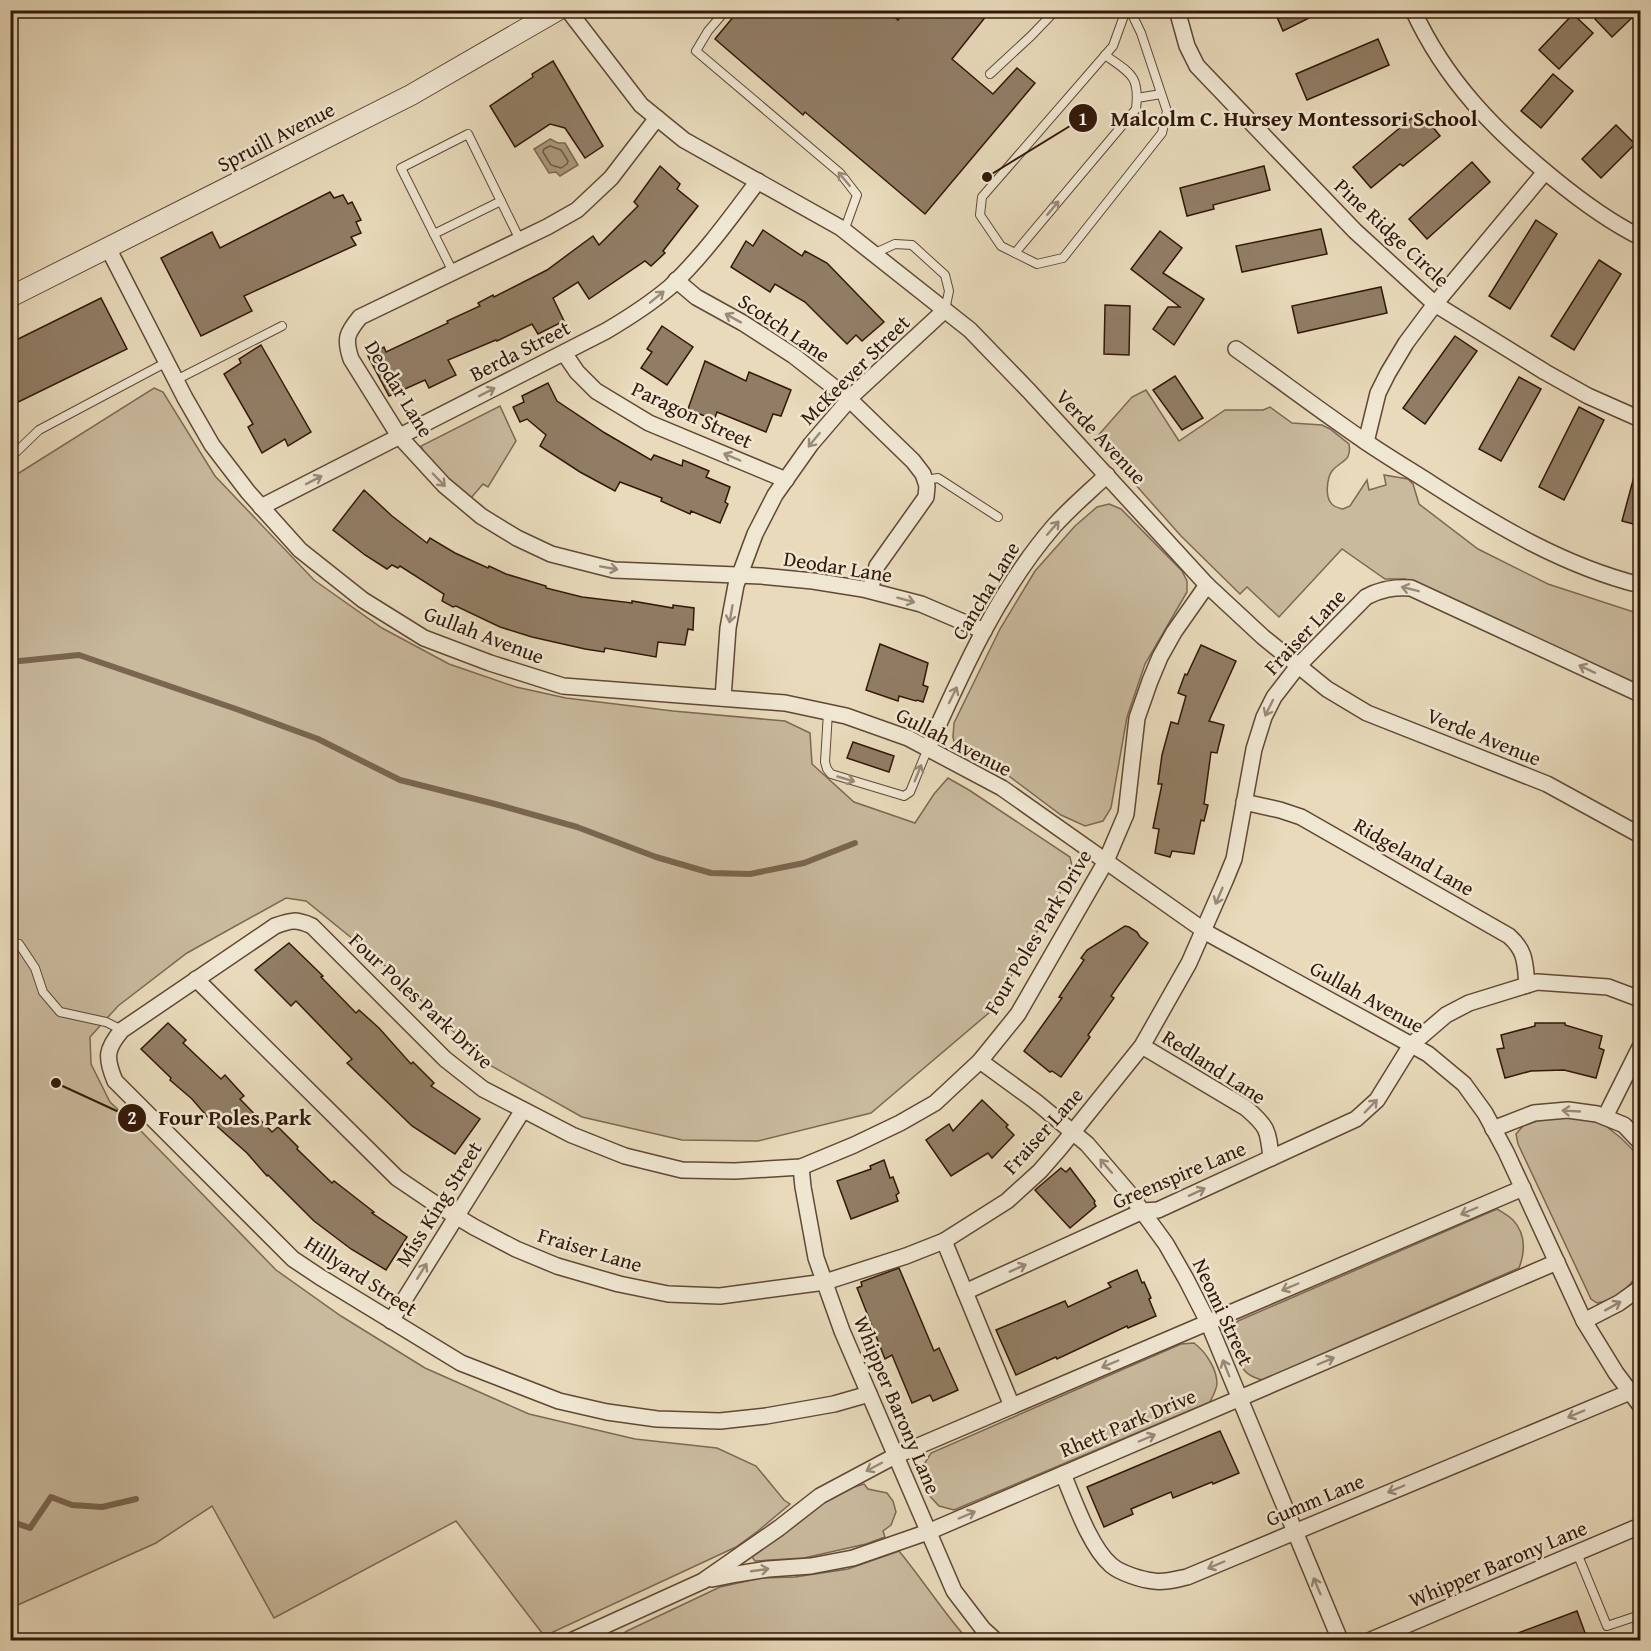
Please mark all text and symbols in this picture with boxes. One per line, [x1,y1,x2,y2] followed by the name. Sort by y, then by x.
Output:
[212,94,340,180] street label: Spruill Avenue
[1068,98,1489,138] callout: Malcolm C. Hursey Montessori School
[1110,102,1478,134] text: Malcolm C. Hursey Montessori School
[1078,105,1088,132] text: 1
[838,171,851,187] one-way arrow
[1328,171,1457,295] street label: Pine Ridge Circle
[1046,201,1060,216] one-way arrow
[732,285,837,370] street label: Scotch Lane
[649,290,665,303] one-way arrow
[792,307,917,432] street label: McKeever Street
[725,311,742,323] one-way arrow
[464,312,576,389] street label: Berda Street
[357,334,442,444] street label: Deodar Lane
[627,373,758,456] street label: Paragon Street
[1049,382,1154,492] street label: Verde Avenue
[478,386,496,397] one-way arrow
[808,432,821,448] one-way arrow
[723,451,741,462] one-way arrow
[432,472,446,487] one-way arrow
[304,474,322,486] one-way arrow
[1046,520,1059,536] one-way arrow
[944,535,1027,646] street label: Cancha Lane
[782,543,895,590] street label: Deodar Lane
[598,563,618,574] one-way arrow
[1257,582,1353,682] street label: Fraiser Lane
[1401,583,1420,595] one-way arrow
[896,595,915,606] one-way arrow
[420,597,549,672] street label: Gullah Avenue
[725,603,736,623] one-way arrow
[1579,663,1597,675] one-way arrow
[947,686,959,704] one-way arrow
[891,699,1018,784] street label: Gullah Avenue
[1262,699,1274,717] one-way arrow
[1422,699,1546,774] street label: Verde Avenue
[913,765,924,783] one-way arrow
[836,774,855,785] one-way arrow
[1348,809,1480,904] street label: Ridgeland Lane
[976,843,1099,1020] street label: Four Poles Park Drive
[1213,886,1224,905] one-way arrow
[342,925,501,1076] street label: Four Poles Park Drive
[1304,952,1430,1041] street label: Gullah Avenue
[1156,1021,1272,1112] street label: Redland Lane
[995,1080,1090,1181] street label: Fraiser Lane
[117,1098,324,1138] callout: Four Poles Park
[1363,1098,1378,1113] one-way arrow
[159,1101,312,1133] text: Four Poles Park
[127,1104,137,1131] text: 2
[1561,1106,1581,1117] one-way arrow
[1107,1132,1251,1217] street label: Greenspire Lane
[388,1135,490,1272] street label: Miss King Street
[1099,1158,1113,1174] one-way arrow
[1188,1186,1206,1197] one-way arrow
[1460,1206,1478,1217] one-way arrow
[534,1219,646,1280] street label: Fraiser Lane
[299,1227,424,1324] street label: Hillyard Street
[1185,1253,1262,1371] street label: Neomi Street
[1009,1261,1027,1273] one-way arrow
[417,1263,429,1280] one-way arrow
[1281,1282,1299,1293] one-way arrow
[1604,1300,1622,1311] one-way arrow
[846,1311,949,1499] street label: Whipper Barony Lane
[1316,1355,1334,1366] one-way arrow
[1102,1359,1120,1370] one-way arrow
[1220,1359,1231,1377] one-way arrow
[1055,1380,1201,1465] street label: Rhett Park Drive
[1567,1409,1585,1420] one-way arrow
[1137,1432,1155,1443] one-way arrow
[866,1461,883,1473] one-way arrow
[1261,1465,1369,1534] street label: Gumm Lane
[1387,1484,1405,1495] one-way arrow
[958,1509,976,1520] one-way arrow
[1404,1512,1592,1615] street label: Whipper Barony Lane
[1207,1560,1225,1571] one-way arrow
[750,1565,770,1576] one-way arrow
[1311,1578,1322,1596] one-way arrow

